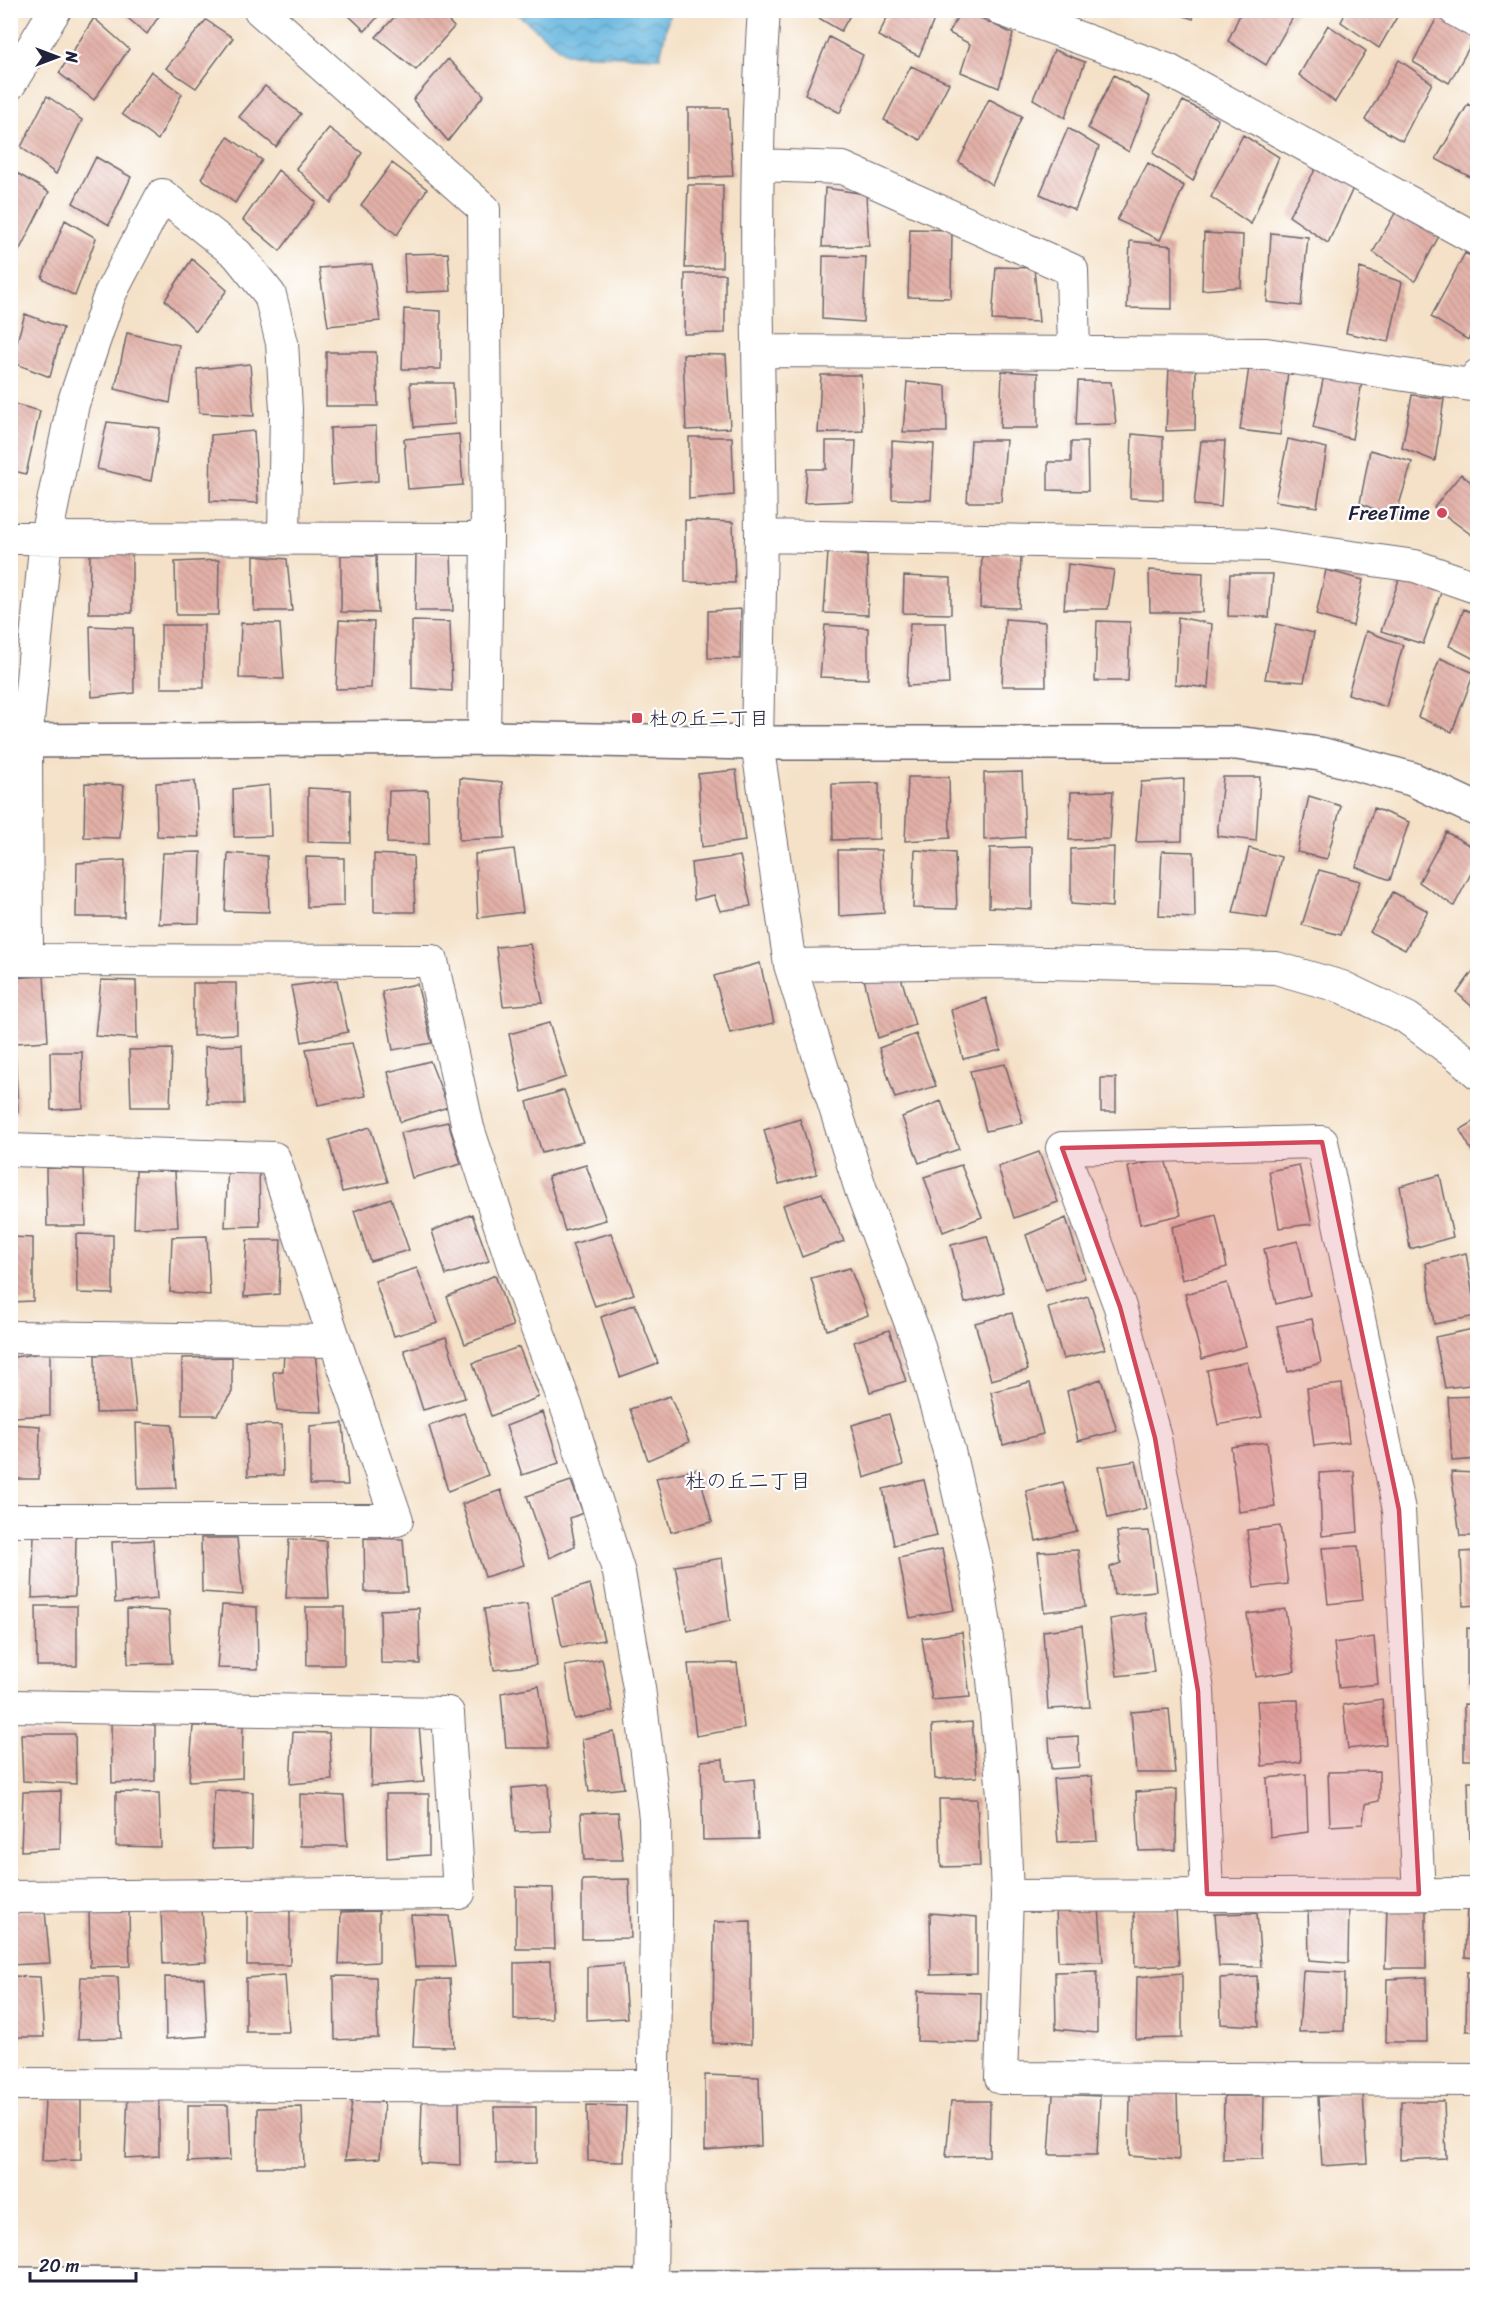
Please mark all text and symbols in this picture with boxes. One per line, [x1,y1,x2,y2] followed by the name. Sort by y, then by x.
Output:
[27,27,87,87] north arrow
[57,50,86,63] text: N
[1349,496,1430,531] place label: FreeTime
[1435,506,1449,520] marker: FreeTime
[649,701,769,736] place label: 杜の丘二丁目
[630,711,644,725] marker: 杜の丘二丁目
[685,1462,811,1500] district label: 杜の丘二丁目
[30,2245,136,2283] scale bar
[39,2250,79,2282] text: 20 m

